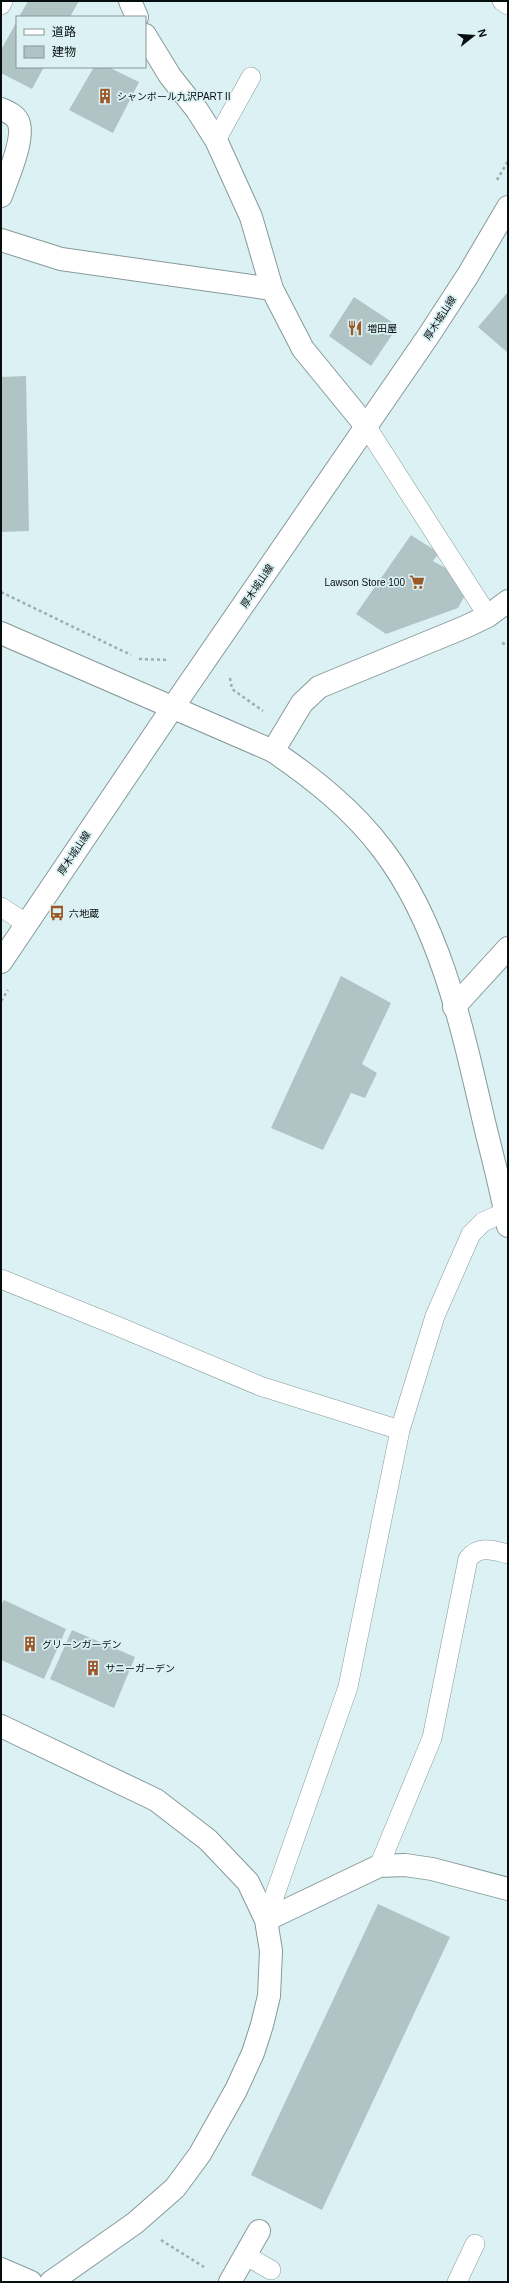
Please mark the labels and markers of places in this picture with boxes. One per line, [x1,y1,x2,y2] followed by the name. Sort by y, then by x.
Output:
[96,87,114,105] building icon: シャンポール九沢PARTⅡ
[117,91,233,102] place label: シャンポール九沢PARTⅡ
[346,319,364,337] restaurant icon: 増田屋
[367,323,397,334] place label: 増田屋
[408,573,426,591] supermarket icon: Lawson Store 100
[324,577,405,588] place label: Lawson Store 100
[48,904,66,922] bus stop icon: 六地蔵
[69,908,99,919] place label: 六地蔵
[21,1635,39,1653] building icon: グリーンガーデン
[42,1639,122,1650] place label: グリーンガーデン
[84,1659,102,1677] building icon: サニーガーデン
[105,1663,175,1674] place label: サニーガーデン

